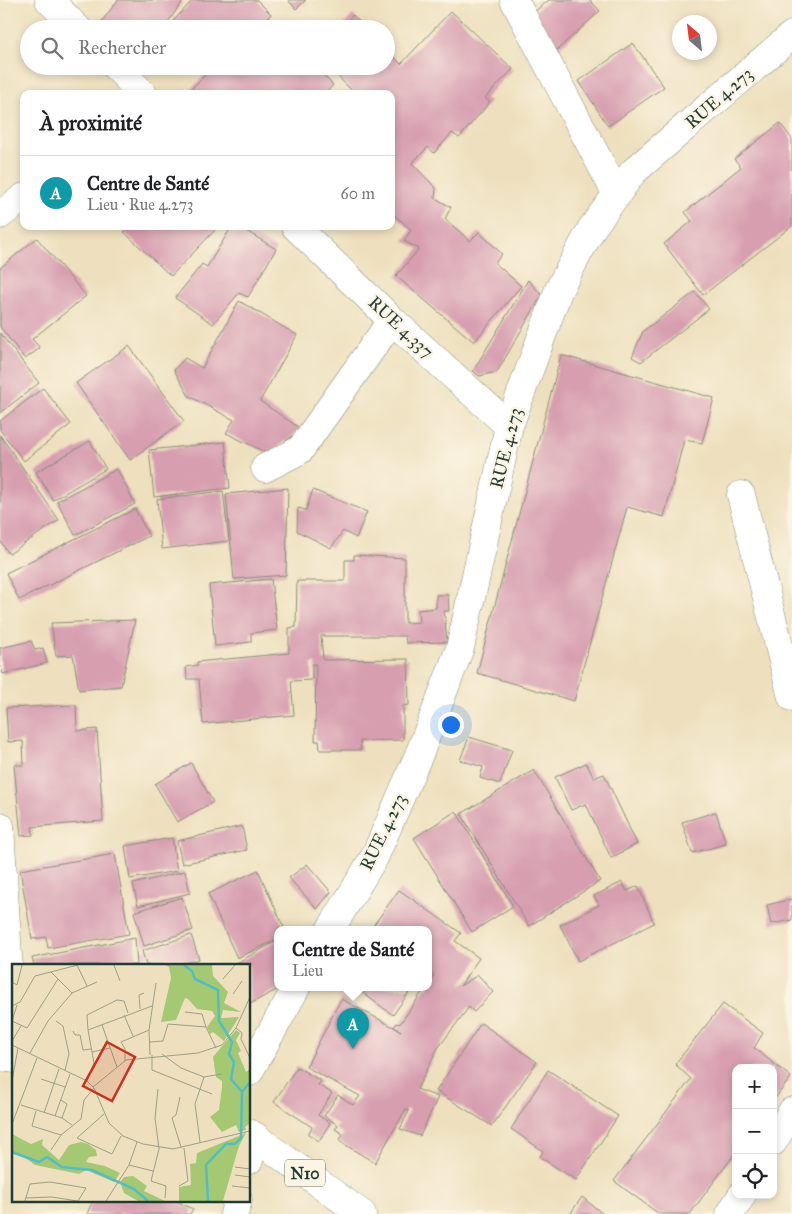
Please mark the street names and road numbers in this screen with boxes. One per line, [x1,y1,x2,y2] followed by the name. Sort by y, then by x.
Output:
[681,63,757,133] street label: RUE 4.273
[364,291,438,363] street label: RUE 4.337
[485,405,527,491] street label: RUE 4.273
[355,790,411,874] street label: RUE 4.273
[285,1160,325,1186] road number: N10

